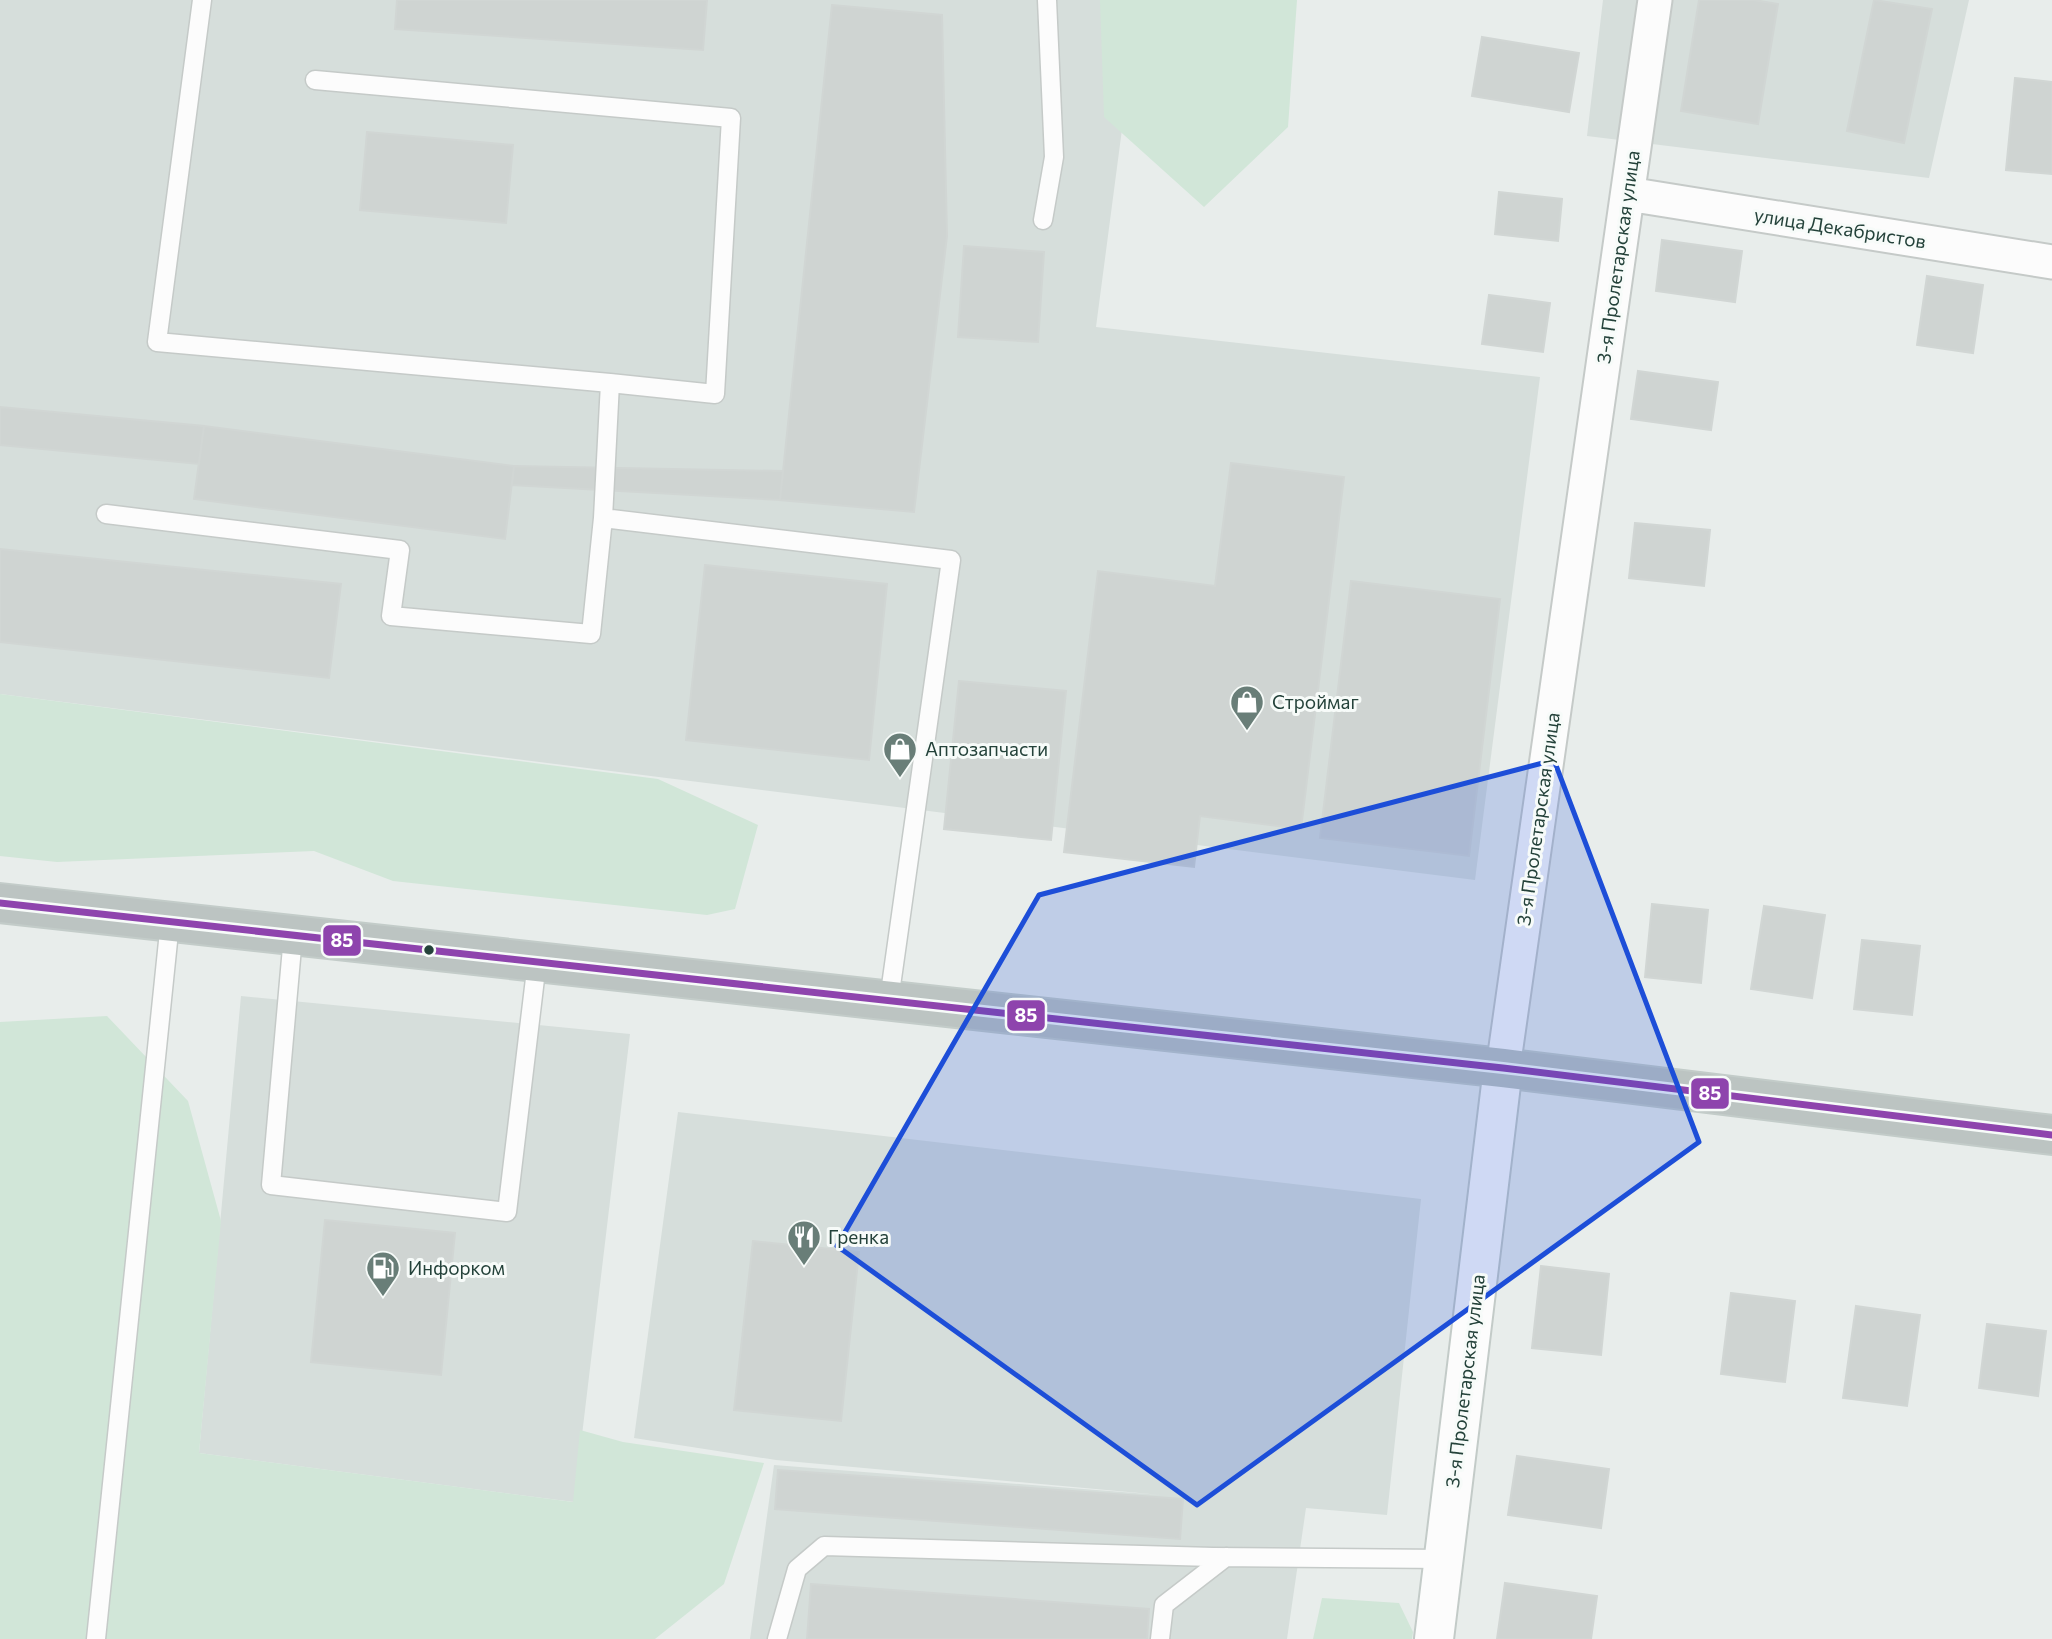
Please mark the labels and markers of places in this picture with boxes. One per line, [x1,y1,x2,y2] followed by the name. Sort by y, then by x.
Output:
[1228,683,1266,732] shop icon: Строймаг
[1272,690,1359,713] place label: Строймаг
[881,730,919,779] shop icon: Аптозапчасти
[925,737,1048,760] place label: Аптозапчасти
[422,943,436,957] unlabelled marker
[785,1218,823,1267] restaurant icon: Гренка
[828,1225,889,1248] place label: Гренка
[364,1249,402,1298] fuel station icon: Инфорком
[408,1256,505,1279] place label: Инфорком

